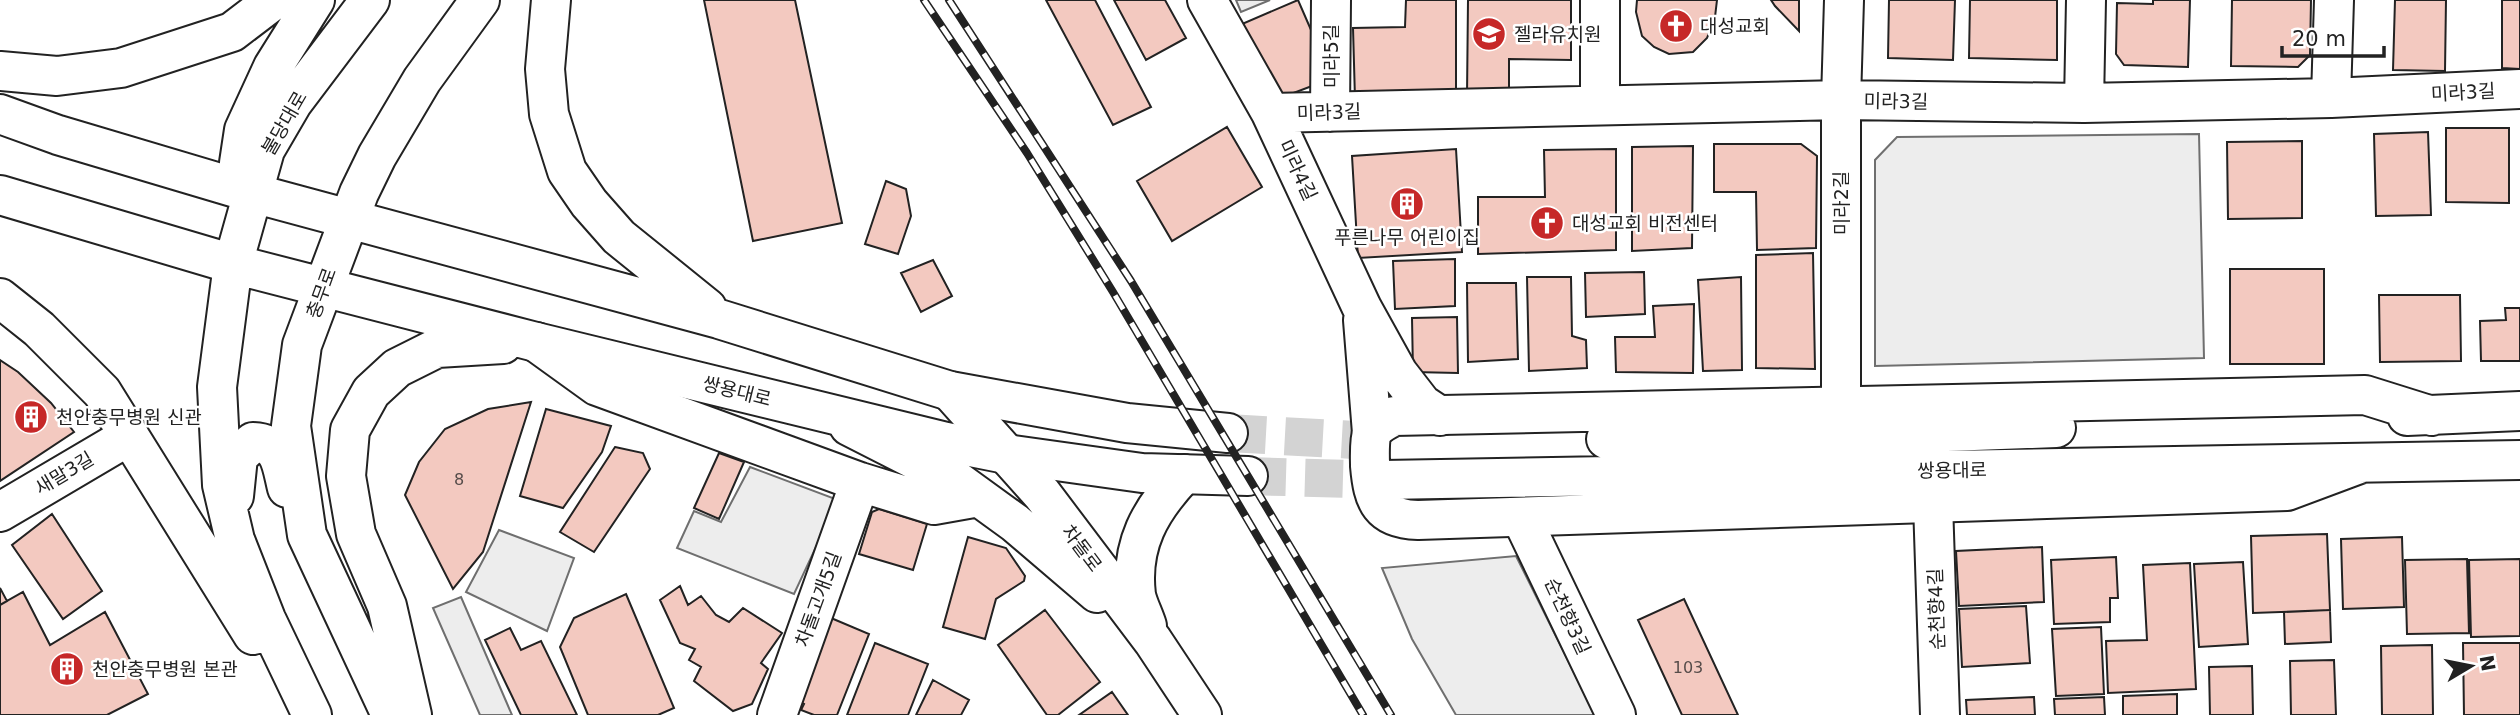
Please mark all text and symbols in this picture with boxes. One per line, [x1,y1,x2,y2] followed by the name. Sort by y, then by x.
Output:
[1657,7,1695,45] church icon: 대성교회
[2282,14,2384,58] scale bar
[1470,15,1508,53] school or university icon: 젤라유치원
[1700,15,1770,37] place label: 대성교회
[1514,23,1601,45] place label: 젤라유치원
[1320,24,1342,88] street label: 미라5길
[2292,27,2346,51] text: 20 m
[2430,79,2496,105] street label: 미라3길
[257,87,311,159] street label: 불당대로
[1864,89,1928,113] street label: 미라3길
[1296,100,1362,124] street label: 미라3길
[1274,136,1322,204] street label: 미라4길
[1830,171,1852,235] street label: 미라2길
[1388,185,1426,223] building icon: 푸른나무 어린이집
[1528,204,1566,242] church icon: 대성교회 비전센터
[1572,212,1718,234] place label: 대성교회 비전센터
[1334,226,1480,248] place label: 푸른나무 어린이집
[302,265,340,321] street label: 충무로
[700,372,774,410] street label: 쌍용대로
[12,398,50,436] building icon: 천안충무병원 신관
[56,406,202,428] place label: 천안충무병원 신관
[31,447,97,499] street label: 새말3길
[1917,458,1987,482] street label: 쌍용대로
[454,470,464,489] house number: 8
[1057,520,1107,576] street label: 차돌로
[791,548,845,650] street label: 차돌고개5길
[1924,568,1948,650] street label: 순천향4길
[1541,574,1595,658] street label: 순천향3길
[2436,631,2506,701] north arrow
[48,650,86,688] building icon: 천안충무병원 본관
[2476,653,2500,673] text: N
[92,658,238,680] place label: 천안충무병원 본관
[1673,658,1703,677] house number: 103

